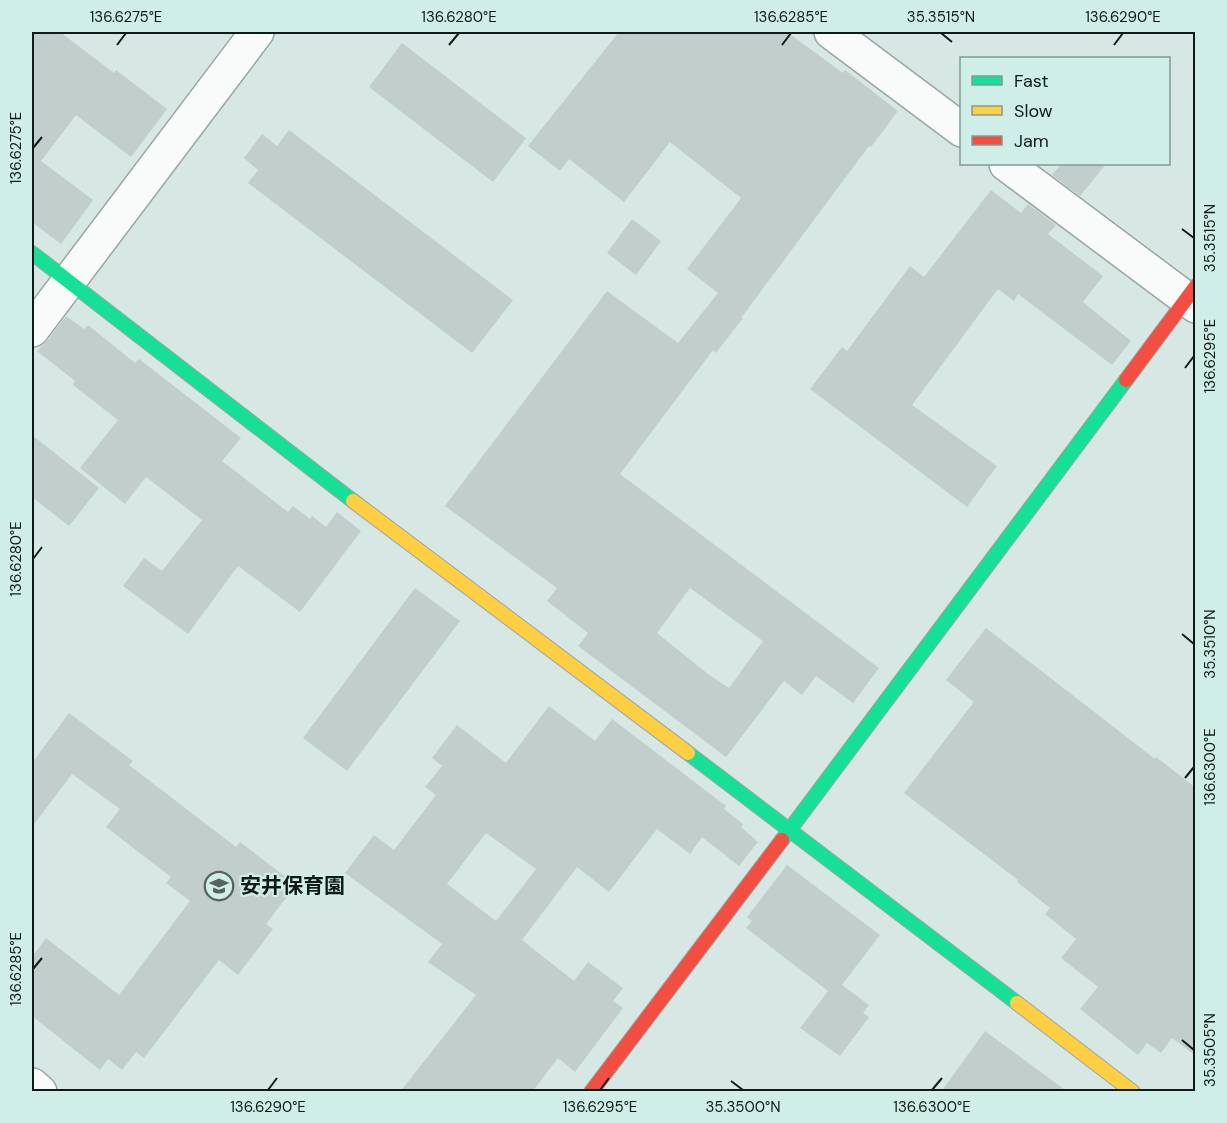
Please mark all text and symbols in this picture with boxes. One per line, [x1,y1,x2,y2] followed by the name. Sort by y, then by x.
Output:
[90,7,162,27] text: 136.6275°E
[421,7,497,27] text: 136.6280°E
[754,7,828,27] text: 136.6285°E
[907,7,975,27] text: 35.3515°N
[1085,7,1161,27] text: 136.6290°E
[960,57,1170,165] legend
[1014,69,1049,93] text: Fast
[1014,99,1053,123] text: Slow
[6,112,26,184] text: 136.6275°E
[1014,129,1049,153] text: Jam
[1200,204,1220,272] text: 35.3515°N
[1200,319,1220,393] text: 136.6295°E
[6,521,26,597] text: 136.6280°E
[1200,609,1220,679] text: 35.3510°N
[1200,728,1220,806] text: 136.6300°E
[203,870,235,902] school or university icon: 安井保育園
[240,872,345,900] place label: 安井保育園
[6,932,26,1006] text: 136.6285°E
[1200,1013,1220,1087] text: 35.3505°N
[230,1097,306,1117] text: 136.6290°E
[563,1097,637,1117] text: 136.6295°E
[705,1097,781,1117] text: 35.3500°N
[893,1097,971,1117] text: 136.6300°E

